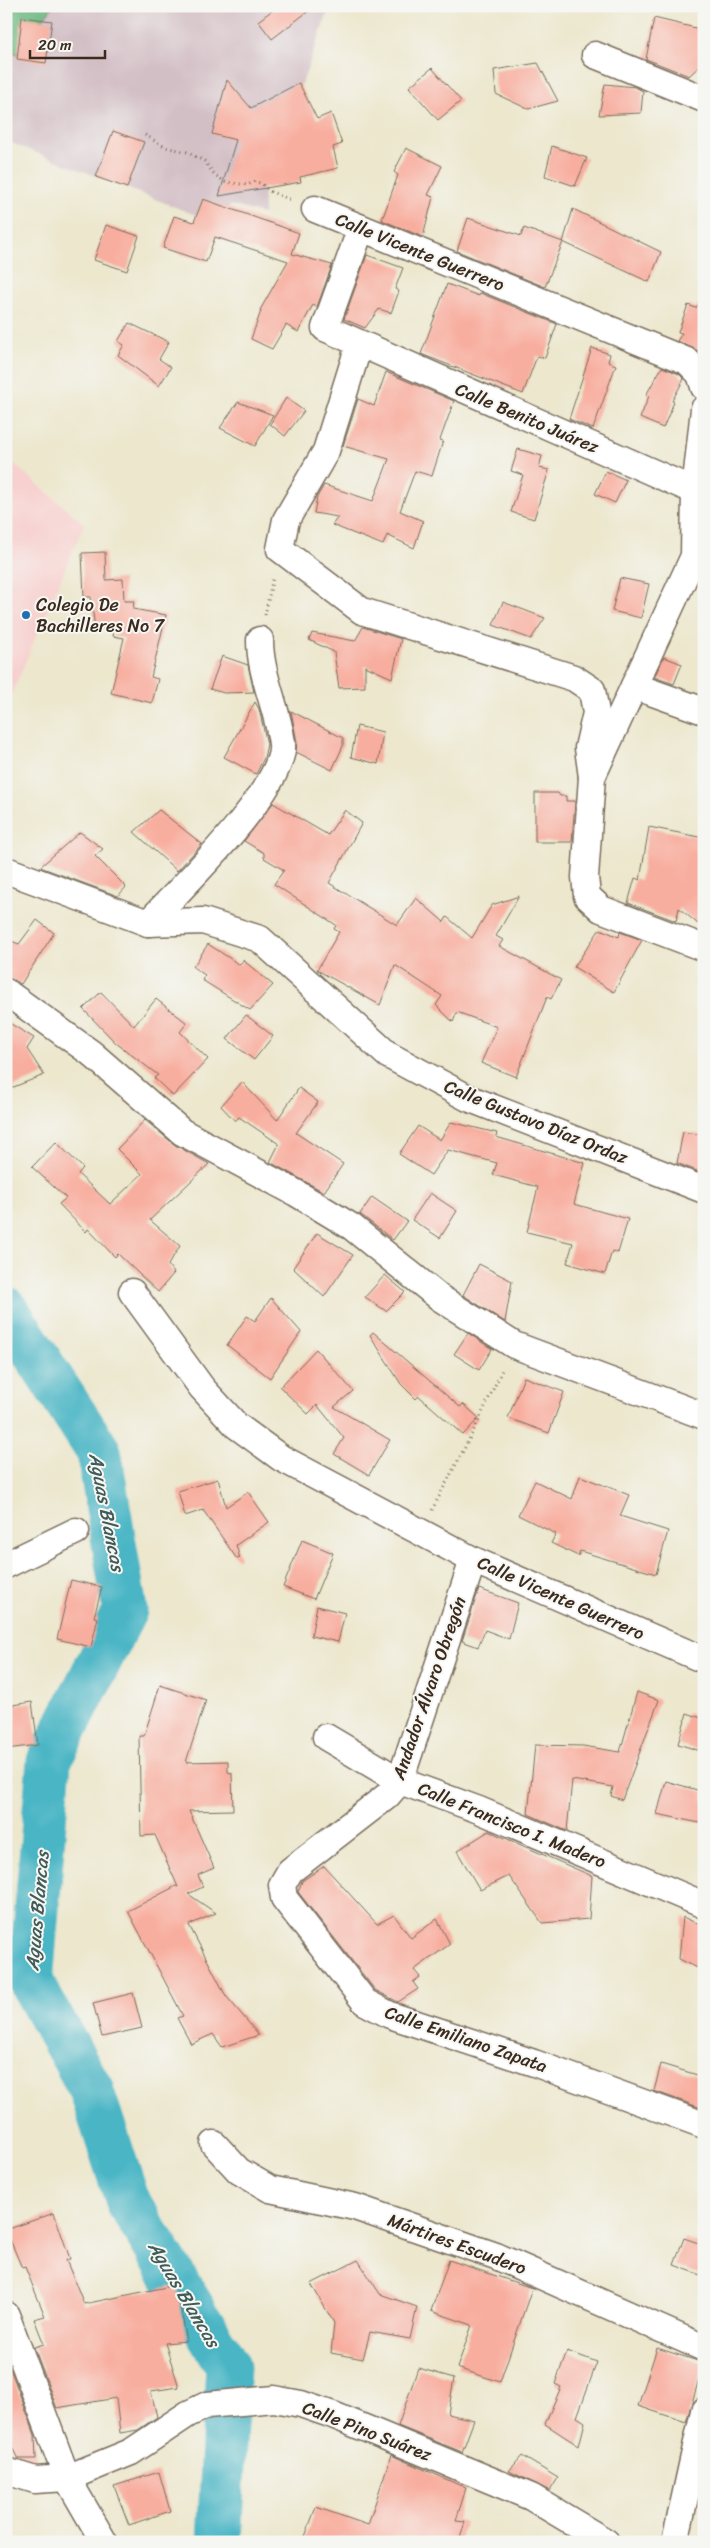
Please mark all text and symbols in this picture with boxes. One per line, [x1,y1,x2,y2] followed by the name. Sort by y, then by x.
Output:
[30,28,105,60] scale bar
[38,32,72,58] text: 20 m
[330,203,510,301] street label: Calle Vicente Guerrero
[450,373,604,463] street label: Calle Benito Juárez
[36,589,166,642] place label: Colegio De Bachilleres No 7
[20,609,32,621] marker: Colegio De Bachilleres No 7
[439,1070,633,1174] street label: Calle Gustavo Díaz Ordaz
[79,1449,135,1576] water label: Aguas Blancas
[472,1547,650,1649] street label: Calle Vicente Guerrero
[382,1592,475,1785] street label: Andador Álvaro Obregón
[413,1773,611,1877] street label: Calle Francisco I. Madero
[15,1848,59,1973] water label: Aguas Blancas
[380,1996,552,2082] street label: Calle Emiliano Zapata
[383,2204,531,2284] street label: Mártires Escudero
[139,2233,230,2356] water label: Aguas Blancas
[298,2392,437,2471] street label: Calle Pino Suárez

